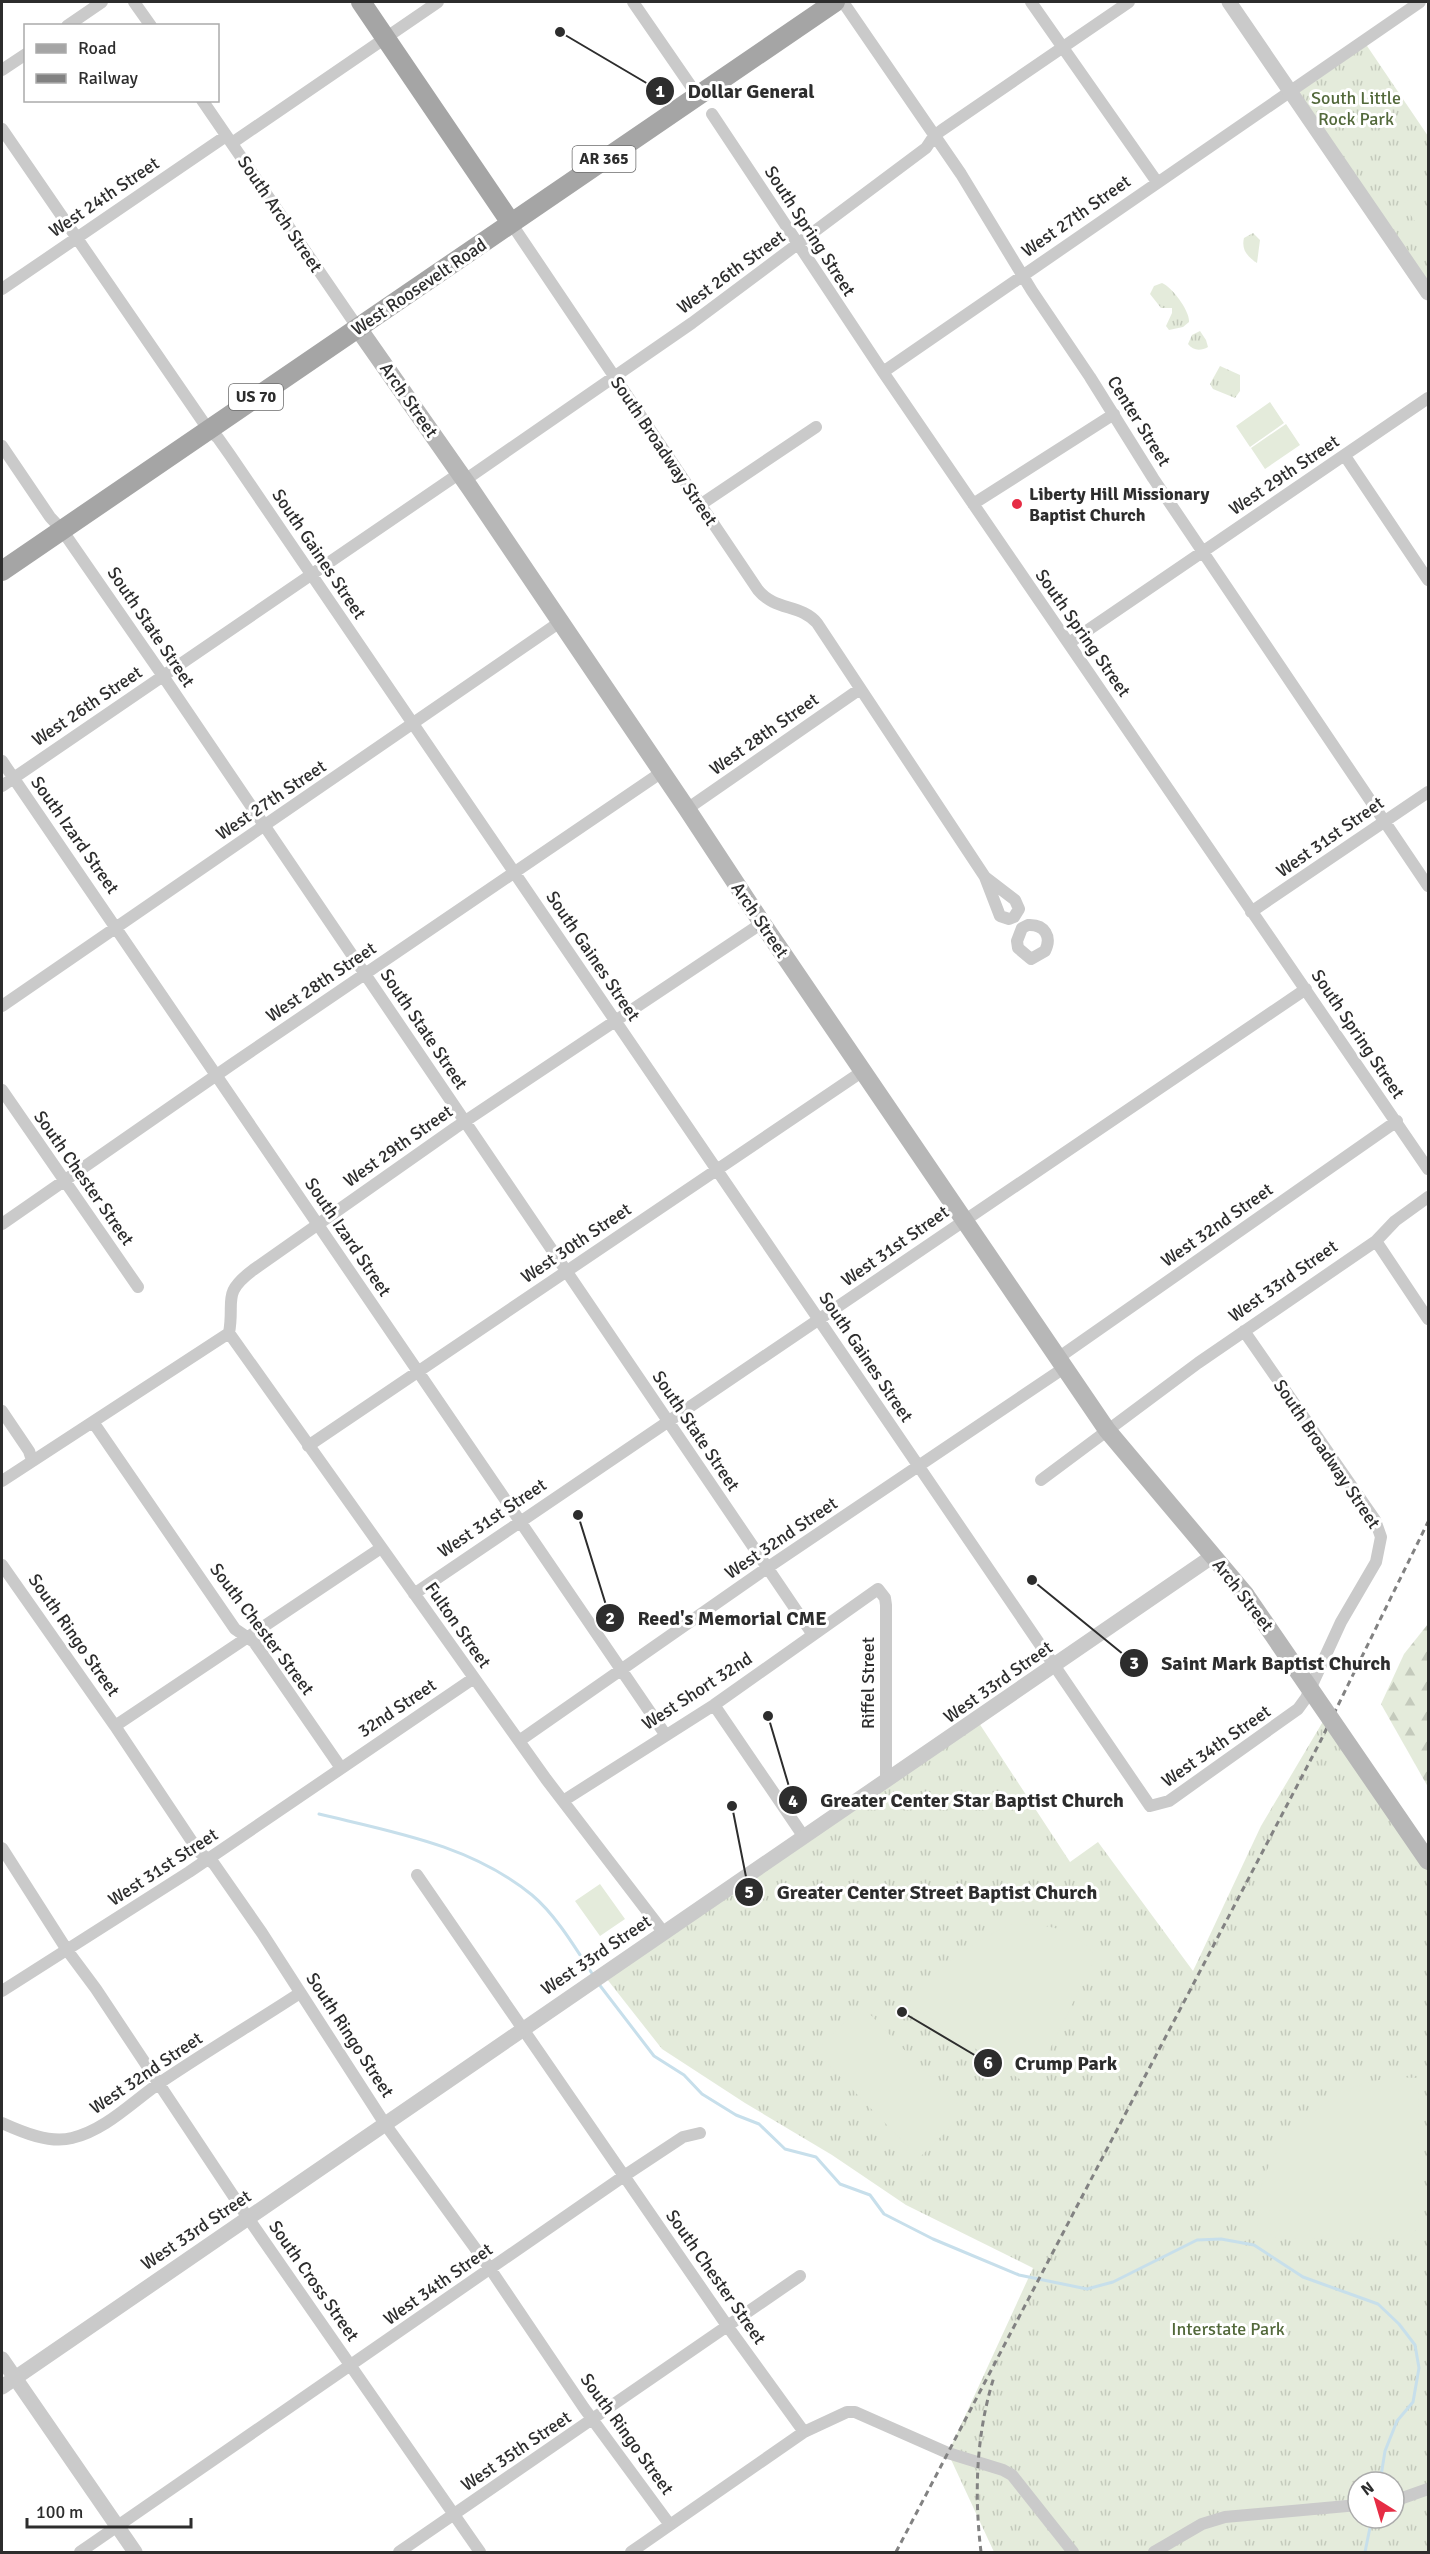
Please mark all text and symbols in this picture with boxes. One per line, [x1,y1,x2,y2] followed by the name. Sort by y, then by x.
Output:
[24,24,219,102] legend
[78,37,117,59] text: Road
[78,67,139,89] text: Railway
[645,72,826,110] callout: Dollar General
[688,79,814,104] text: Dollar General
[655,80,665,102] text: 1
[1311,87,1401,130] park label: South Little Rock Park
[572,146,636,172] road number: AR 365
[45,152,163,242] street label: West 24th Street
[233,152,327,276] street label: South Arch Street
[760,162,860,300] street label: South Spring Street
[1017,170,1135,262] street label: West 27th Street
[673,225,789,319] street label: West 26th Street
[347,234,491,340] street label: West Roosevelt Road
[375,358,443,442] street label: Arch Street
[606,372,722,530] street label: South Broadway Street
[1103,372,1175,470] street label: Center Street
[229,384,283,410] road number: US 70
[1225,430,1343,520] street label: West 29th Street
[1029,483,1210,526] place label: Liberty Hill Missionary Baptist Church
[267,485,371,623] street label: South Gaines Street
[1010,497,1024,511] marker: Liberty Hill Missionary Baptist Church
[103,563,199,691] street label: South State Street
[1031,565,1135,701] street label: South Spring Street
[28,661,146,751] street label: West 26th Street
[705,688,823,780] street label: West 28th Street
[212,755,330,845] street label: West 27th Street
[26,772,124,898] street label: South Izard Street
[1272,792,1388,882] street label: West 31st Street
[727,878,793,962] street label: Arch Street
[541,887,645,1025] street label: South Gaines Street
[262,937,380,1027] street label: West 28th Street
[376,965,472,1093] street label: South State Street
[1307,965,1409,1103] street label: South Spring Street
[339,1100,457,1192] street label: West 29th Street
[29,1106,139,1250] street label: South Chester Street
[300,1173,396,1301] street label: South Izard Street
[1157,1178,1277,1272] street label: West 32nd Street
[517,1198,635,1288] street label: West 30th Street
[837,1201,953,1291] street label: West 31st Street
[1224,1235,1342,1327] street label: West 33rd Street
[814,1288,918,1426] street label: South Gaines Street
[648,1367,744,1495] street label: South State Street
[1269,1375,1385,1533] street label: South Broadway Street
[434,1474,550,1562] street label: West 31st Street
[720,1492,842,1584] street label: West 32nd Street
[1208,1554,1278,1636] street label: Arch Street
[205,1559,319,1699] street label: South Chester Street
[24,1570,124,1700] street label: South Ringo Street
[420,1578,496,1672] street label: Fulton Street
[595,1599,838,1637] callout: Reed's Memorial CME
[637,1606,827,1631] text: Reed's Memorial CME
[605,1607,615,1629] text: 2
[939,1636,1057,1728] street label: West 33rd Street
[857,1637,879,1729] street label: Riffel Street
[1119,1644,1403,1682] callout: Saint Mark Baptist Church
[638,1647,756,1735] street label: West Short 32nd
[1161,1651,1391,1676] text: Saint Mark Baptist Church
[1129,1652,1139,1674] text: 3
[354,1674,440,1742] street label: 32nd Street
[1157,1700,1275,1792] street label: West 34th Street
[778,1781,1136,1819] callout: Greater Center Star Baptist Church
[820,1788,1124,1813] text: Greater Center Star Baptist Church
[788,1790,798,1812] text: 4
[104,1823,222,1911] street label: West 31st Street
[734,1873,1109,1911] callout: Greater Center Street Baptist Church
[777,1880,1097,1905] text: Greater Center Street Baptist Church
[744,1881,754,1903] text: 5
[537,1910,655,2000] street label: West 33rd Street
[301,1968,399,2102] street label: South Ringo Street
[85,2027,207,2119] street label: West 32nd Street
[973,2044,1129,2082] callout: Crump Park
[1015,2051,1118,2076] text: Crump Park
[983,2052,993,2074] text: 6
[137,2185,255,2275] street label: West 33rd Street
[661,2205,771,2349] street label: South Chester Street
[264,2216,364,2346] street label: South Cross Street
[379,2238,497,2330] street label: West 34th Street
[1171,2318,1285,2340] park label: Interstate Park
[576,2369,678,2499] street label: South Ringo Street
[457,2406,575,2496] street label: West 35th Street
[1346,2470,1406,2530] north arrow
[1357,2477,1378,2500] text: N
[27,2491,190,2529] scale bar
[36,2501,83,2523] text: 100 m

